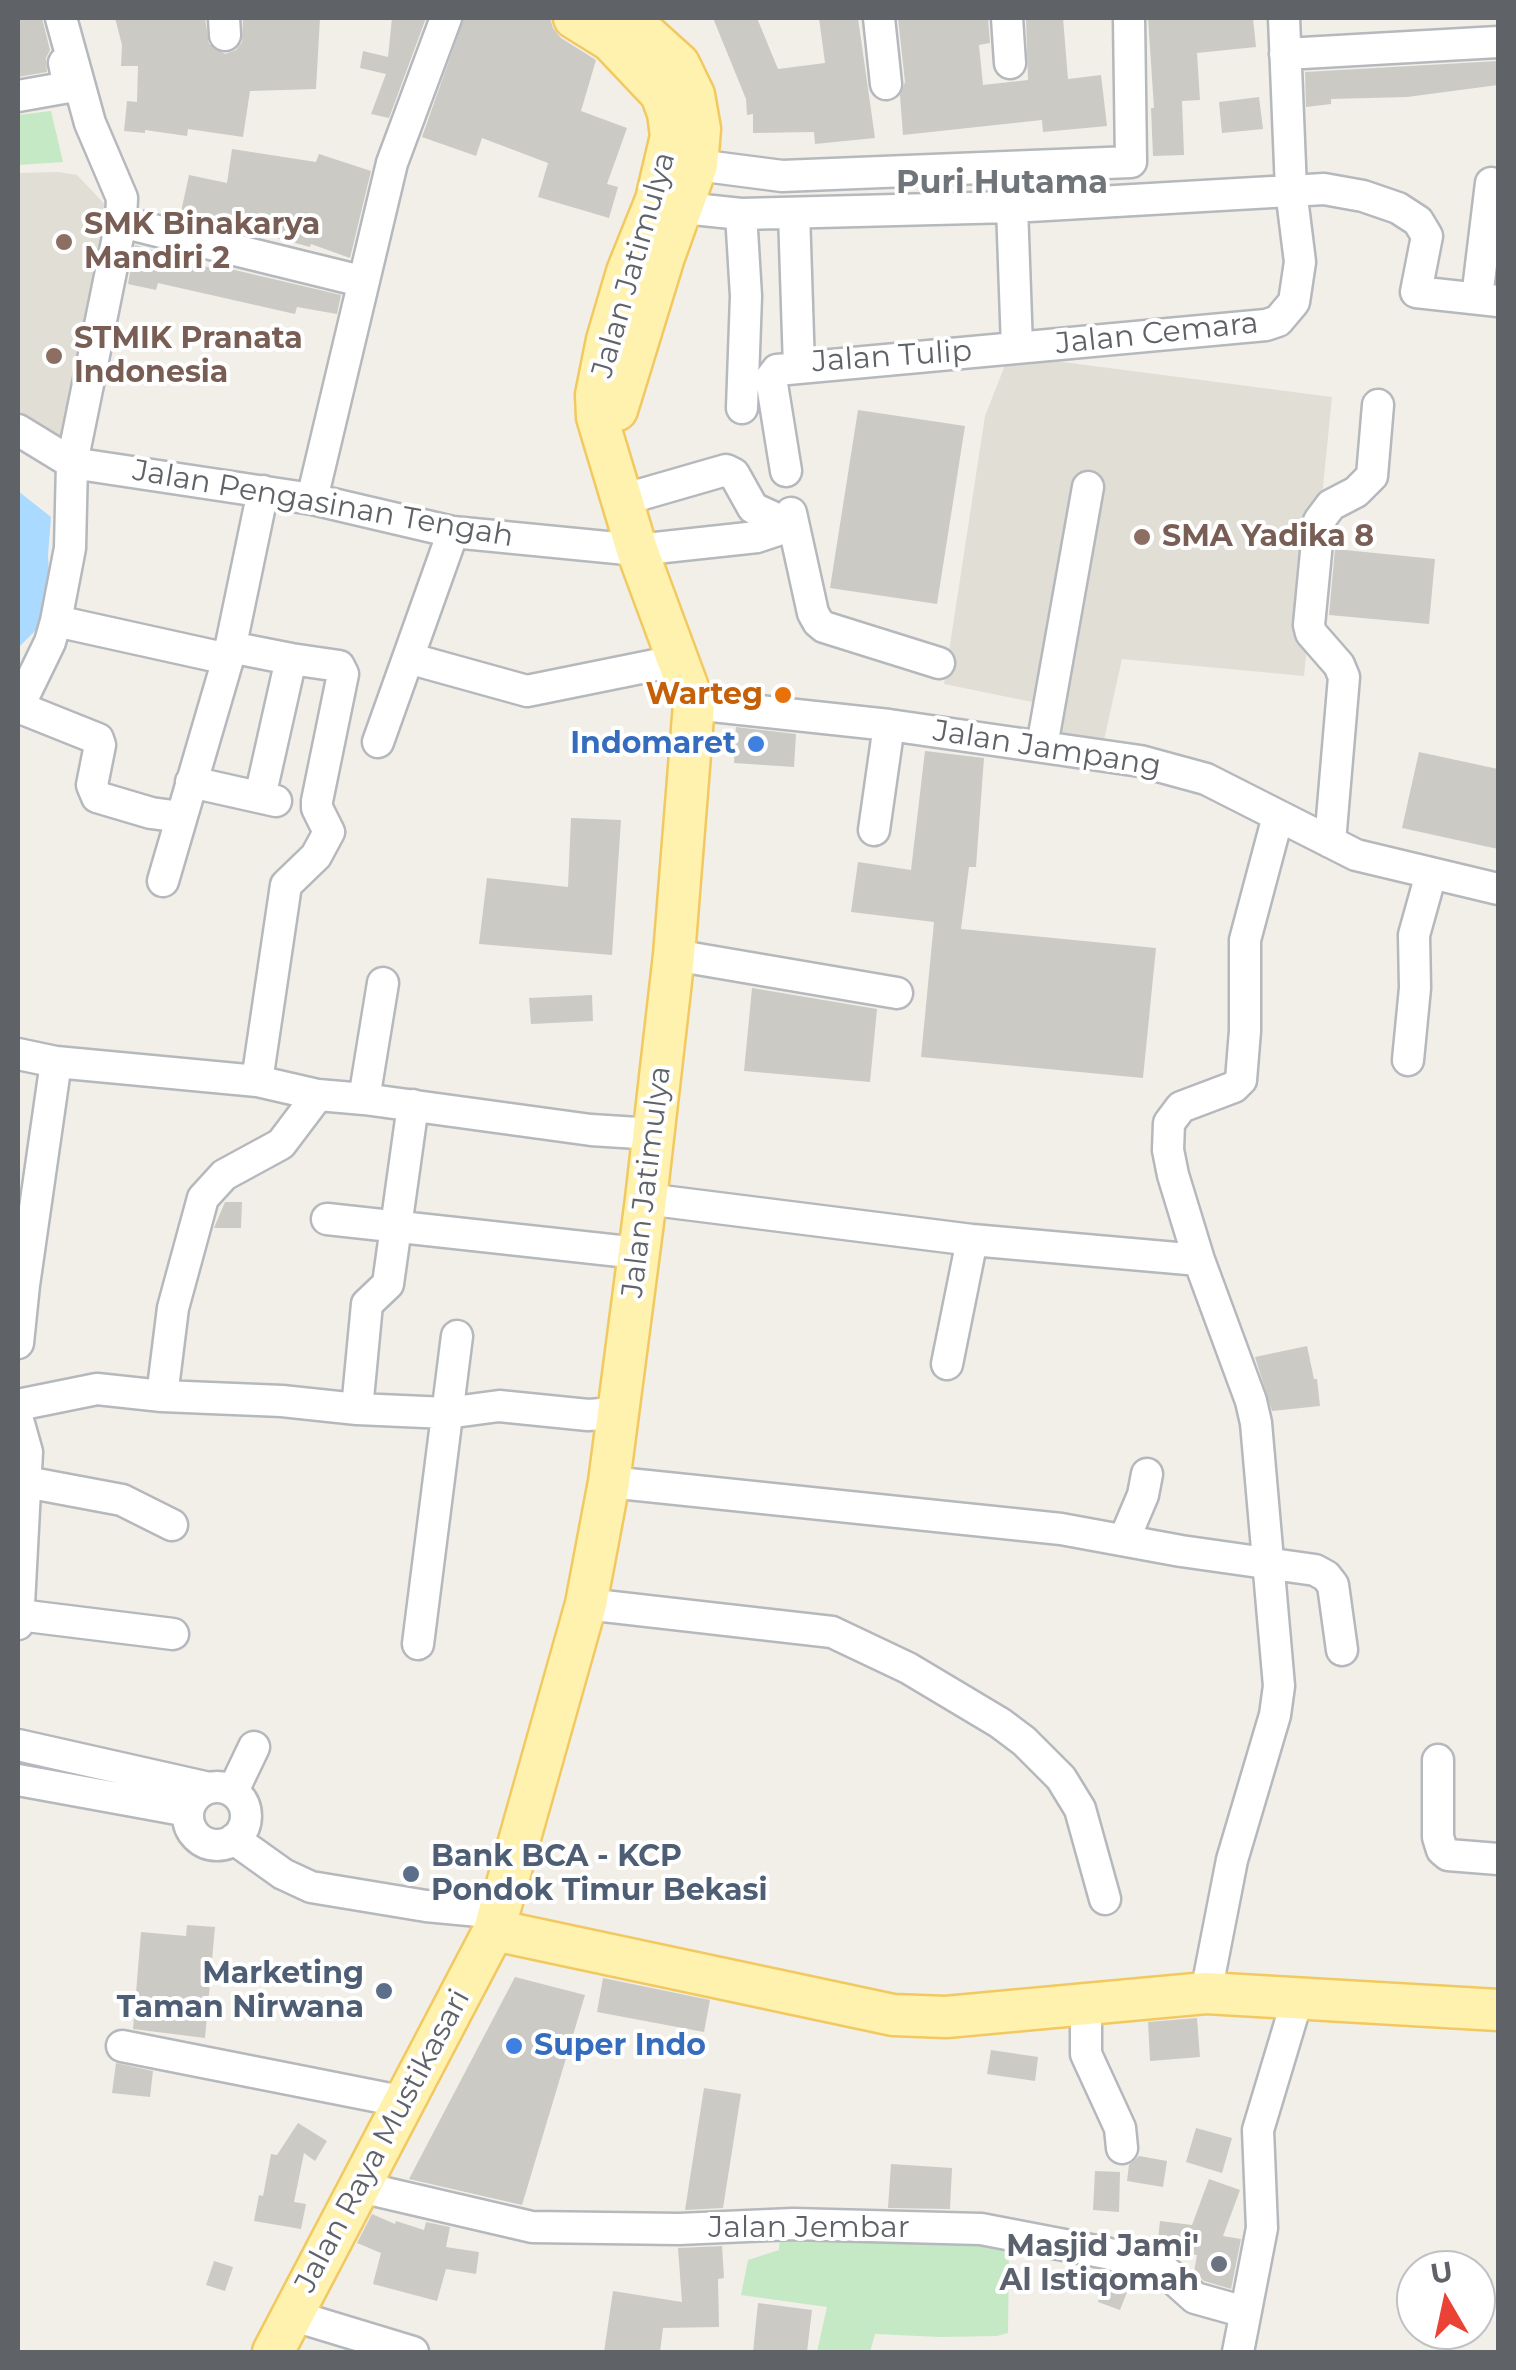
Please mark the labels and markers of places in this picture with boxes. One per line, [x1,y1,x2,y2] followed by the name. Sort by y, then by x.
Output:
[84,207,320,278] place label: SMK Binakarya Mandiri 2
[53,231,75,253] marker: SMK Binakarya Mandiri 2
[74,321,303,392] place label: STMIK Pranata Indonesia
[43,345,65,367] marker: STMIK Pranata Indonesia
[1162,519,1374,555] place label: SMA Yadika 8
[1131,526,1153,548] marker: SMA Yadika 8
[645,677,763,713] place label: Warteg
[772,684,794,706] marker: Warteg
[570,726,736,762] place label: Indomaret
[745,733,767,755] marker: Indomaret
[431,1839,767,1910] place label: Bank BCA - KCP Pondok Timur Bekasi
[400,1863,422,1885] marker: Bank BCA - KCP Pondok Timur Bekasi
[117,1956,364,2026] place label: Marketing Taman Nirwana
[373,1980,395,2002] marker: Marketing Taman Nirwana
[534,2028,706,2064] place label: Super Indo
[503,2035,525,2057] marker: Super Indo
[1000,2229,1199,2300] place label: Masjid Jami' Al Istiqomah
[1208,2253,1230,2275] marker: Masjid Jami' Al Istiqomah

